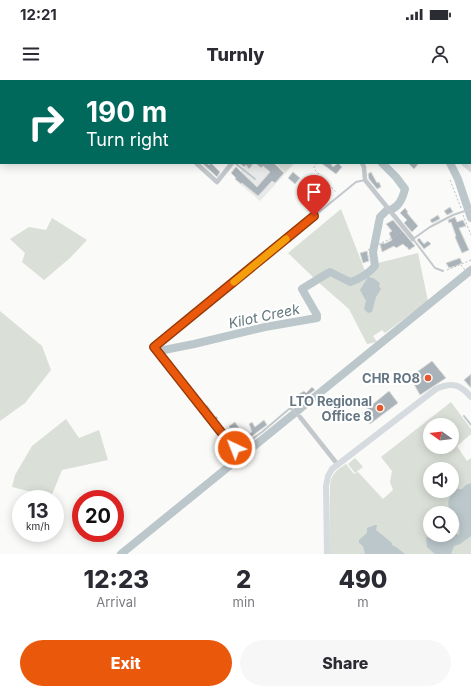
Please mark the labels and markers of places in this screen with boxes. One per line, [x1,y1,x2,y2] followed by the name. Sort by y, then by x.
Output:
[297,175,331,216] pin
[362,370,420,386] place label: CHR RO8
[423,373,433,383] marker: CHR RO8
[289,393,372,424] place label: LTO Regional Office 8
[375,403,385,413] marker: LTO Regional Office 8

